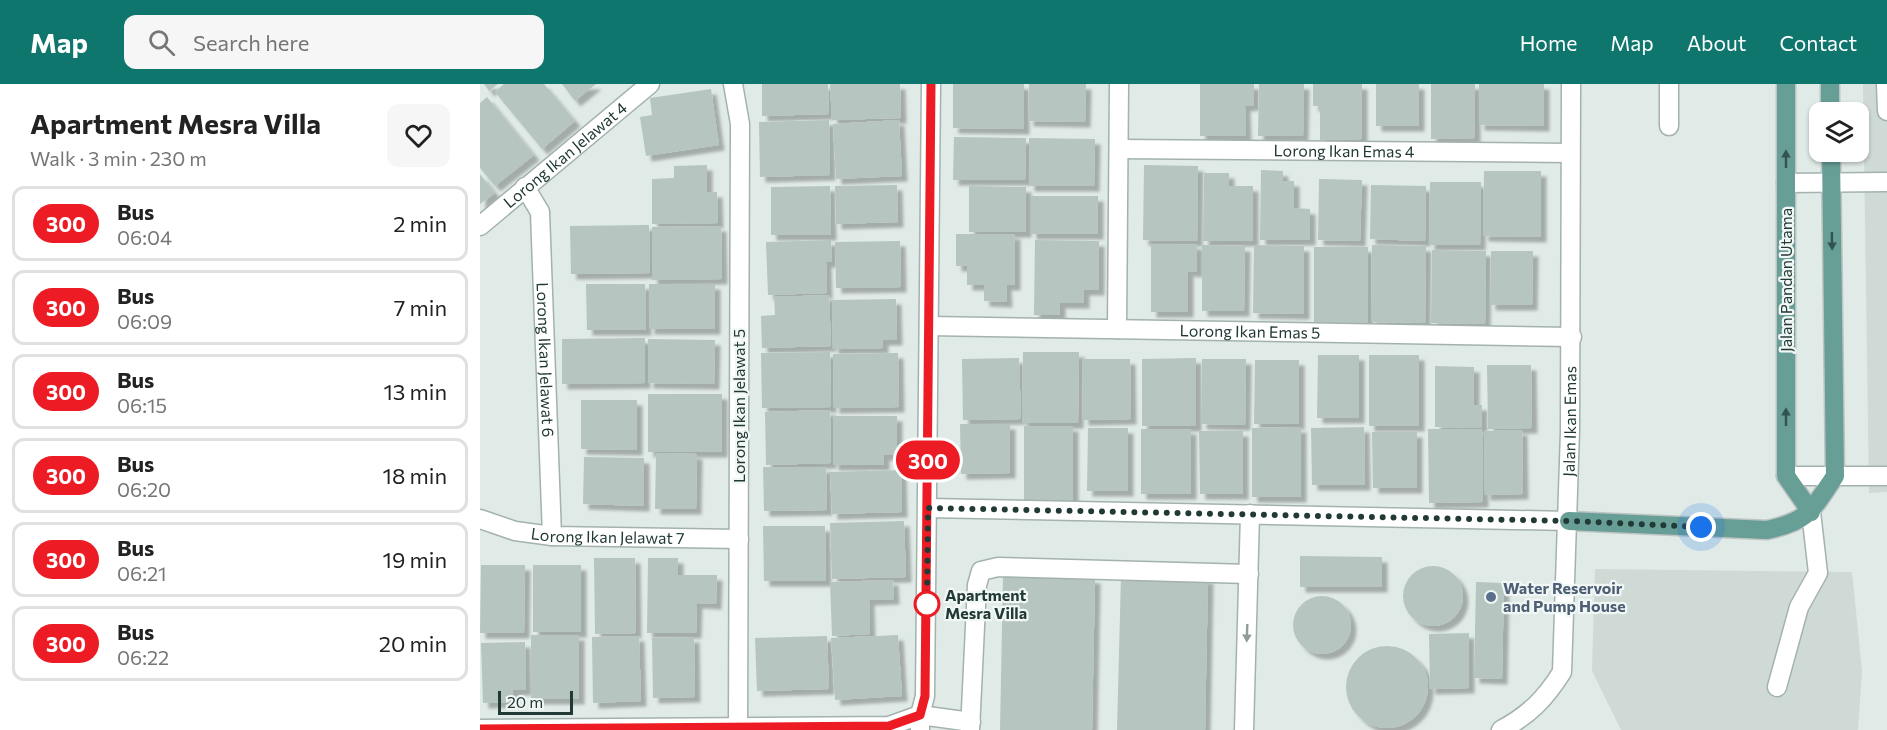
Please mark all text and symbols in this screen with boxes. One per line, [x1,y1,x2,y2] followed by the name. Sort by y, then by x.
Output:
[124,15,544,69] search box
[30,25,88,59] text: Map
[145,26,178,59] icon: search
[193,29,309,56] text: Search here
[1520,30,1577,55] text: Home
[1610,30,1654,55] text: Map
[1687,30,1746,55] text: About
[1779,30,1857,55] text: Contact
[499,97,631,211] street label: Lorong Ikan Jelawat 4
[1809,102,1869,162] map controls
[1809,102,1869,162] button: layers
[387,104,450,167] button: heart
[30,106,321,140] text: Apartment Mesra Villa
[1273,140,1415,161] street label: Lorong Ikan Emas 4
[30,146,207,170] text: Walk · 3 min · 230 m
[1781,150,1791,169] one-way arrow
[117,198,154,225] text: Bus
[1776,208,1795,352] street label: Jalan Pandan Utama
[393,210,447,237] text: 2 min
[46,211,86,236] text: 300
[117,225,172,249] text: 06:04
[1828,232,1837,251] one-way arrow
[117,282,154,309] text: Bus
[534,282,558,437] street label: Lorong Ikan Jelawat 6
[394,294,447,321] text: 7 min
[46,295,86,320] text: 300
[117,309,172,333] text: 06:09
[1180,320,1320,342] street label: Lorong Ikan Emas 5
[729,329,748,483] street label: Lorong Ikan Jelawat 5
[117,366,154,393] text: Bus
[1558,366,1579,477] street label: Jalan Ikan Emas
[383,378,447,405] text: 13 min
[46,379,86,404] text: 300
[117,393,167,417] text: 06:15
[1781,408,1791,427] one-way arrow
[894,440,962,479] line badge: 300
[908,448,948,473] text: 300
[117,450,154,477] text: Bus
[383,462,447,489] text: 18 min
[46,463,86,488] text: 300
[117,477,171,501] text: 06:20
[1686,512,1716,542] your location
[530,523,685,547] street label: Lorong Ikan Jelawat 7
[117,534,154,561] text: Bus
[383,546,447,573] text: 19 min
[46,547,86,572] text: 300
[117,561,167,585] text: 06:21
[1503,578,1626,615] place label: Water Reservoir and Pump House
[945,585,1027,622] place label: Apartment Mesra Villa
[1484,590,1498,604] marker: Water Reservoir and Pump House
[914,591,940,617] marker: Apartment Mesra Villa
[117,618,154,645] text: Bus
[1242,623,1252,642] one-way arrow
[379,630,447,657] text: 20 min
[46,631,86,656] text: 300
[117,645,169,669] text: 06:22
[498,688,573,716] scale bar
[507,692,543,711] text: 20 m

